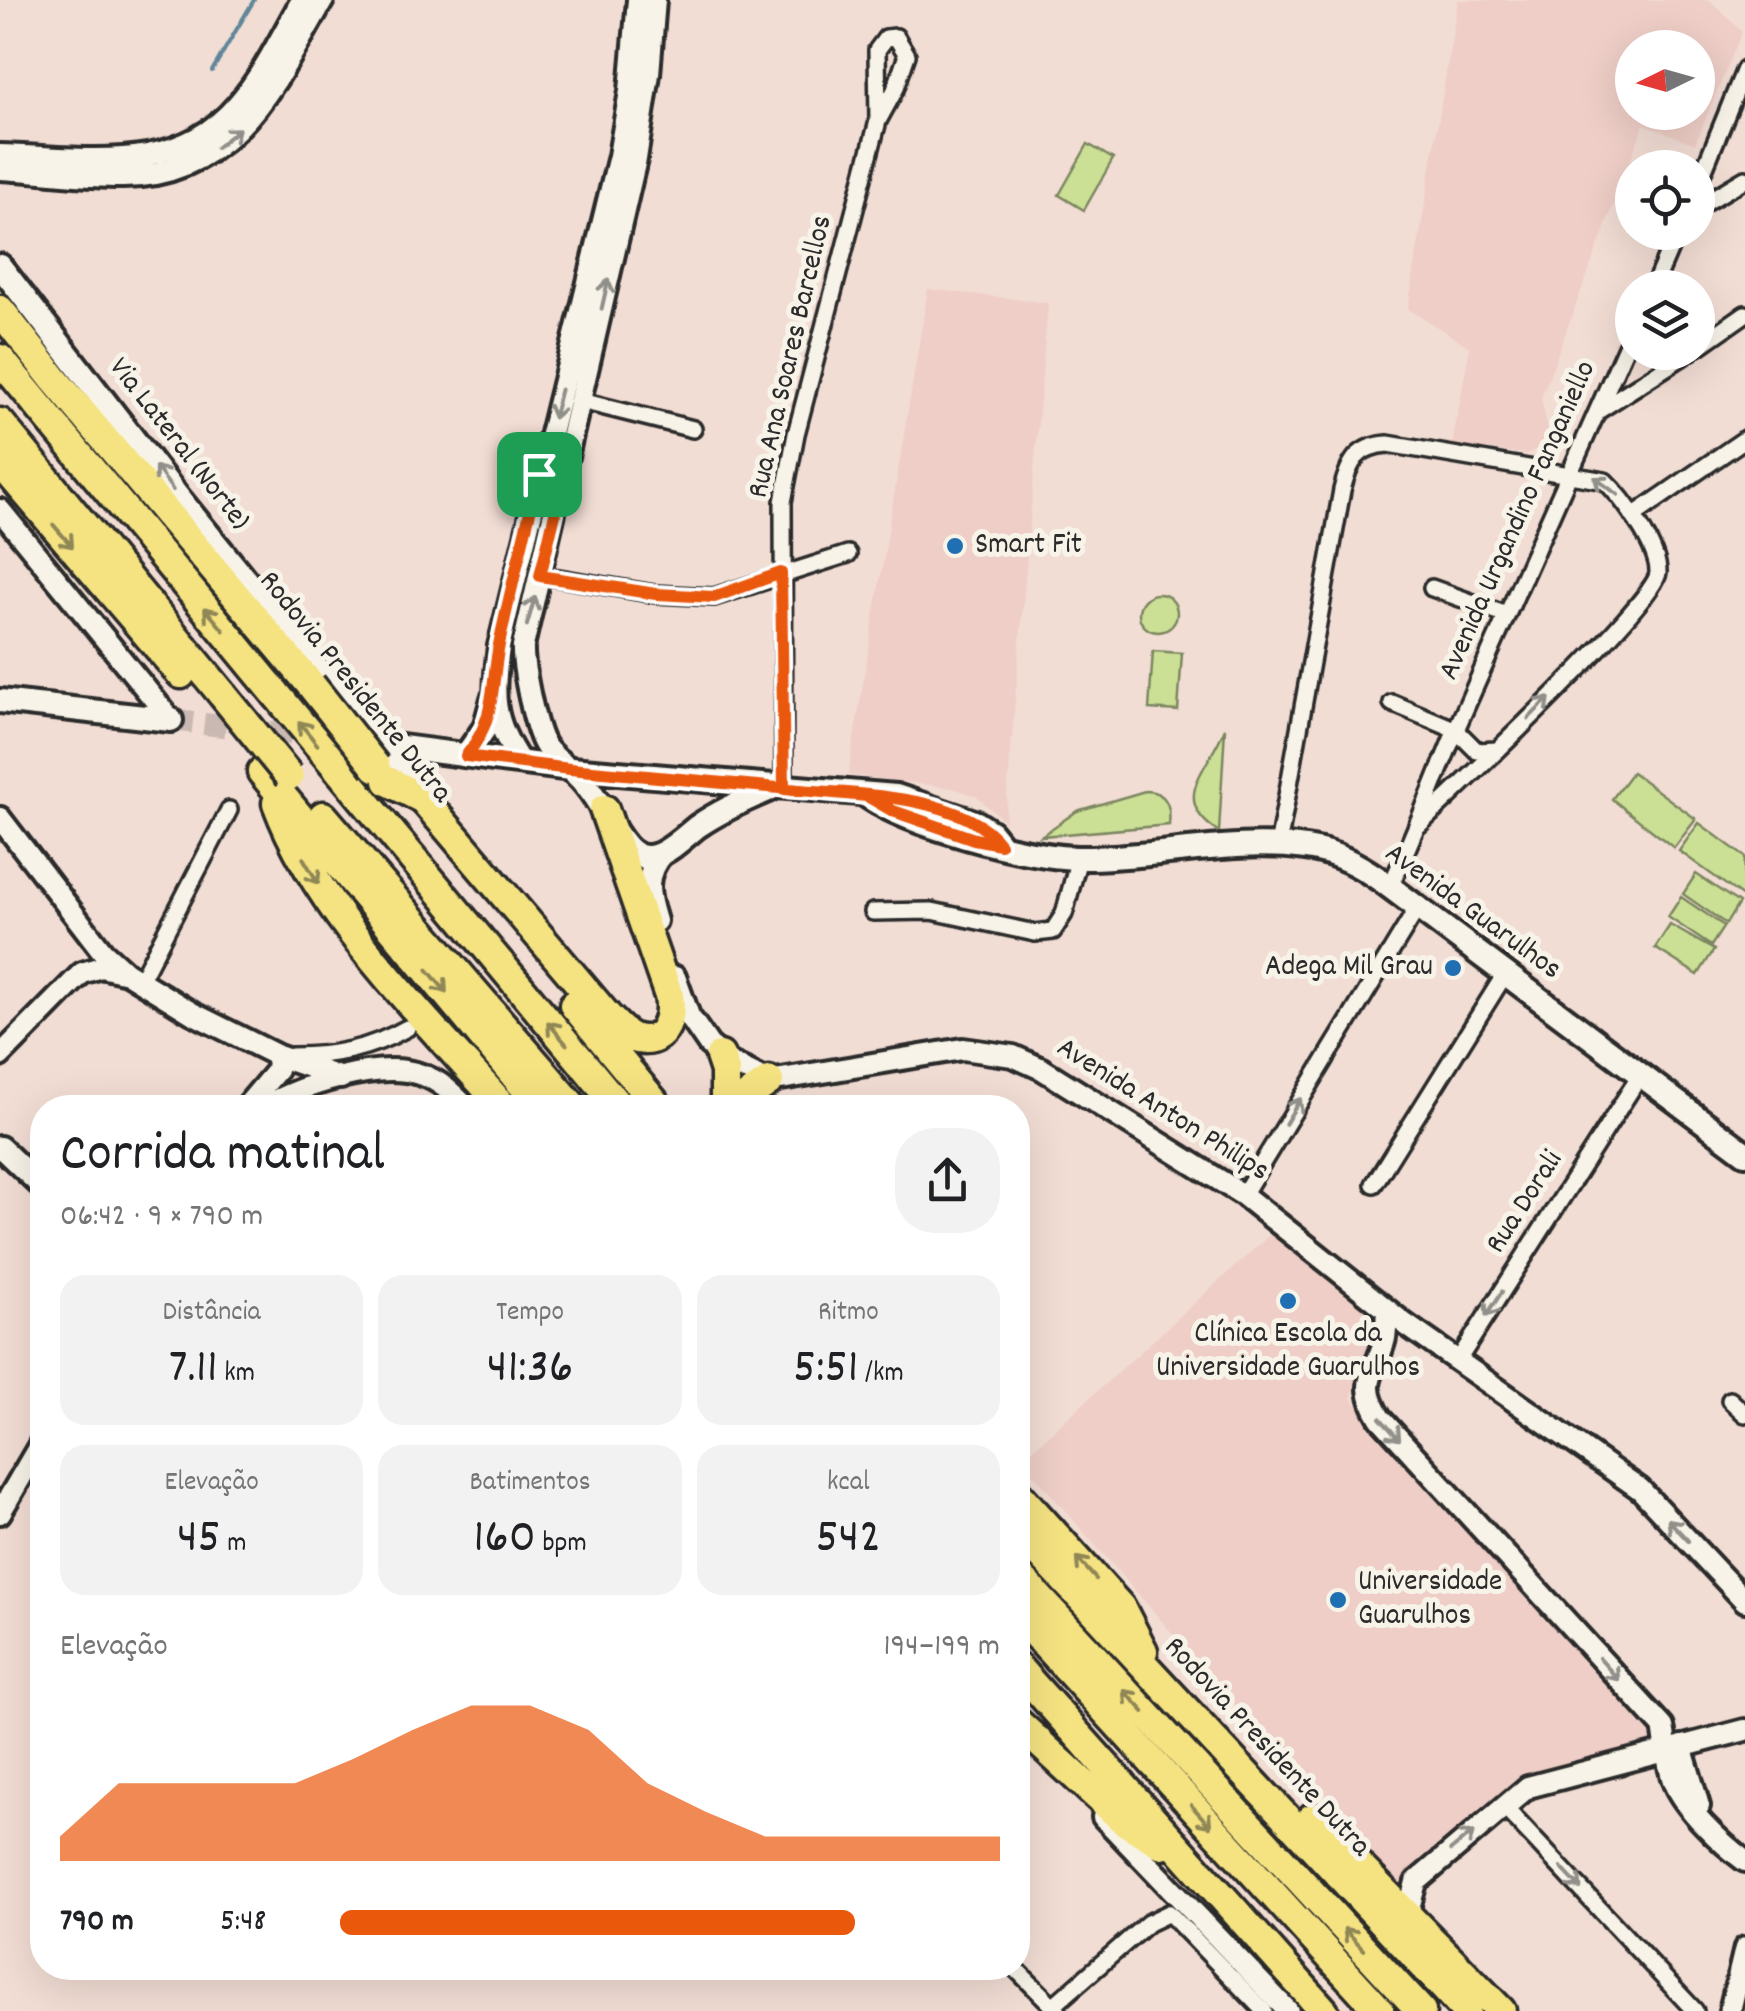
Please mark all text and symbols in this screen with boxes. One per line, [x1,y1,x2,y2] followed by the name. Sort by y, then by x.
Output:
[1615,30,1715,130] north arrow
[1615,30,1715,370] map controls
[215,127,241,149] one-way arrow
[1615,150,1715,250] button: locate
[739,211,845,503] street label: Rua Ana Soares Barcellos
[1615,270,1715,370] button: layers
[597,279,615,311] one-way arrow
[97,349,259,541] street label: Via Lateral (Norte)
[1429,354,1609,688] street label: Avenida Urgandino Fanganiello
[546,388,565,419] one-way arrow
[497,432,582,517] pin
[512,447,567,502] icon: arrive
[154,465,175,492] one-way arrow
[1592,476,1620,497] one-way arrow
[52,523,74,549] one-way arrow
[975,525,1082,568] place label: Smart Fit
[944,535,966,557] marker: Smart Fit
[247,563,462,814] street label: Rodovia Presidente Dutra
[522,596,541,627] one-way arrow
[204,606,226,632] one-way arrow
[1526,696,1550,720] one-way arrow
[297,720,319,746] one-way arrow
[1375,834,1569,992] street label: Avenida Guarulhos
[301,856,321,885] one-way arrow
[1265,947,1433,990] place label: Adega Mil Grau
[1442,957,1464,979] marker: Adega Mil Grau
[426,968,448,994] one-way arrow
[547,1020,569,1046] one-way arrow
[1047,1028,1277,1194] street label: Avenida Anton Philips
[1283,1097,1303,1126] one-way arrow
[60,1118,385,1197] text: Corrida matinal
[895,1128,1000,1233] button: share
[1477,1143,1575,1263] street label: Rua Dorali
[60,1195,263,1241] text: 06:42 · 9 × 790 m
[1484,1289,1505,1318] one-way arrow
[1277,1290,1299,1312] marker: Clínica Escola da Universidade Guarulhos
[163,1294,261,1334] text: Distância
[496,1294,564,1334] text: Tempo
[818,1294,879,1334] text: Ritmo
[1156,1314,1420,1391] place label: Clínica Escola da Universidade Guarulhos
[168,1334,218,1406] text: 7.11
[487,1334,573,1406] text: 41:36
[793,1334,859,1406] text: 5:51
[218,1355,255,1395] text: km
[859,1355,904,1395] text: /km
[1378,1416,1401,1441] one-way arrow
[165,1464,259,1504] text: Elevação
[470,1464,590,1504] text: Batimentos
[827,1464,870,1504] text: kcal
[177,1504,221,1576] text: 45
[473,1504,536,1576] text: 160
[815,1504,881,1576] text: 542
[1666,1518,1690,1542] one-way arrow
[221,1525,246,1565] text: m
[536,1525,587,1565] text: bpm
[1074,1556,1097,1581] one-way arrow
[1358,1562,1502,1639] place label: Universidade Guarulhos
[1327,1589,1349,1611] marker: Universidade Guarulhos
[60,1625,168,1671] text: Elevação
[884,1625,1000,1671] text: 194–199 m
[1152,1628,1380,1868] street label: Rodovia Presidente Dutra
[1597,1655,1621,1681] one-way arrow
[1123,1689,1146,1714] one-way arrow
[1190,1803,1213,1828] one-way arrow
[1449,1830,1475,1852] one-way arrow
[1559,1866,1583,1890] one-way arrow
[60,1900,134,1946] text: 790 m
[220,1900,266,1946] text: 5:48
[1343,1927,1367,1953] one-way arrow

